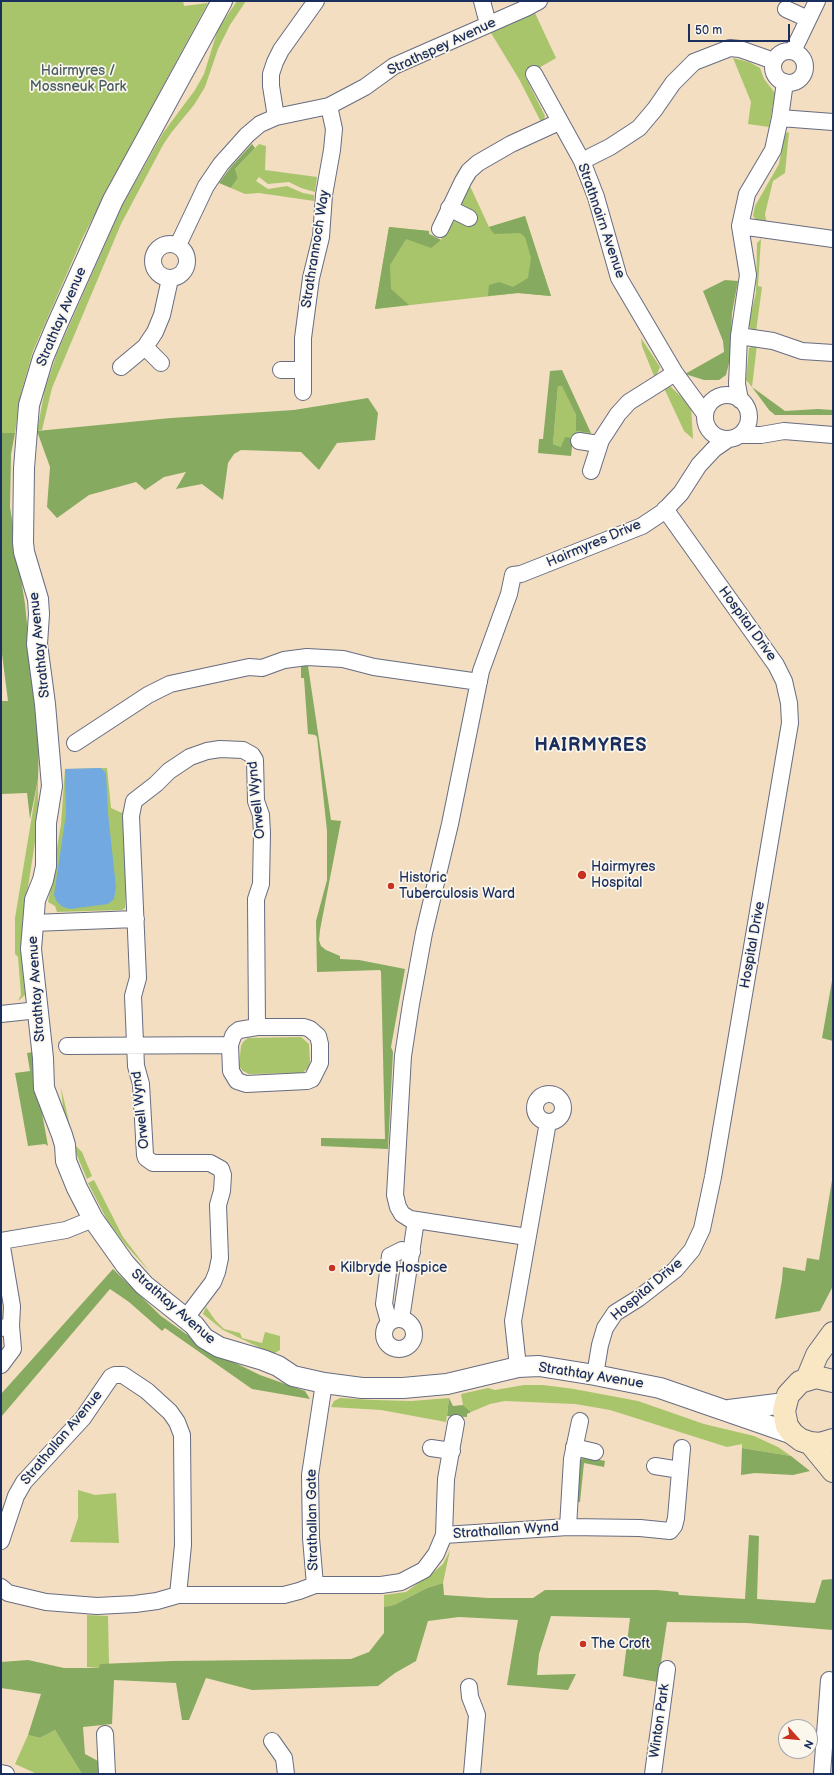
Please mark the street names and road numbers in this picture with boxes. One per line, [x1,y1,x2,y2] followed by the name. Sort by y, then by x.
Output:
[385,14,499,80] street label: Strathspey Avenue
[573,161,629,281] street label: Strathnairn Avenue
[298,189,334,309] street label: Strathrannoch Way
[33,265,91,369] street label: Strathtay Avenue
[544,517,644,571] street label: Hairmyres Drive
[714,583,780,665] street label: Hospital Drive
[26,591,54,699] street label: Strathtay Avenue
[245,760,269,840] street label: Orwell Wynd
[737,900,769,990] street label: Hospital Drive
[25,935,49,1043] street label: Strathtay Avenue
[129,1070,153,1150] street label: Orwell Wynd
[608,1255,686,1325] street label: Hospital Drive
[127,1266,219,1348] street label: Strathtay Avenue
[537,1359,645,1393] street label: Strathtay Avenue
[18,1387,106,1489] street label: Strathallan Avenue
[304,1469,322,1571] street label: Strathallan Gate
[453,1519,559,1543] street label: Strathallan Wynd
[646,1683,674,1759] street label: Winton Park

